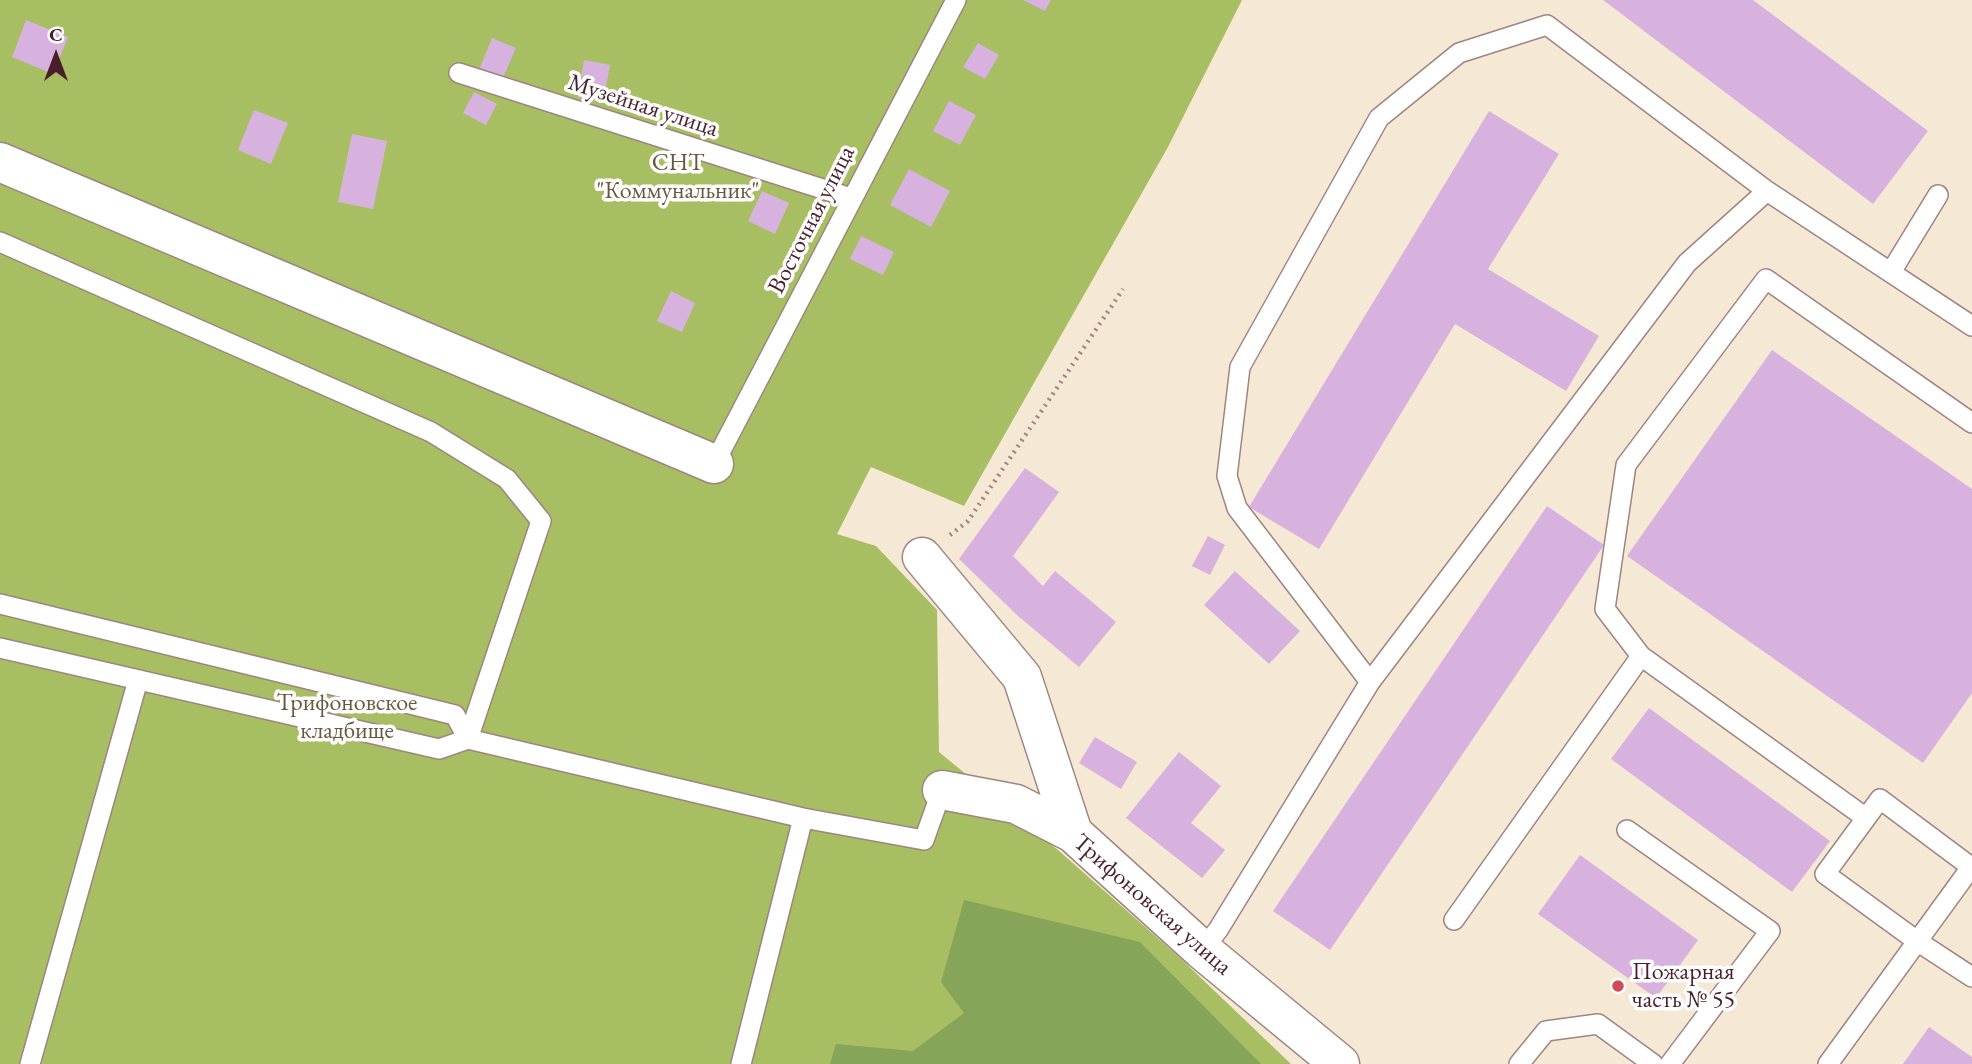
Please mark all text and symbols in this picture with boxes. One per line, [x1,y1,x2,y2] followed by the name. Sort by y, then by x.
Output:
[21,21,91,91] north arrow
[49,22,63,47] text: С
[565,68,721,144] street label: Музейная улица
[762,141,862,299] street label: Восточная улица
[597,149,759,205] park label: СНТ "Коммунальник"
[277,689,417,745] park label: Трифоновское кладбище
[1067,828,1237,982] street label: Трифоновская улица
[1632,958,1735,1014] place label: Пожарная часть № 55
[1610,978,1626,994] marker: Пожарная часть № 55

